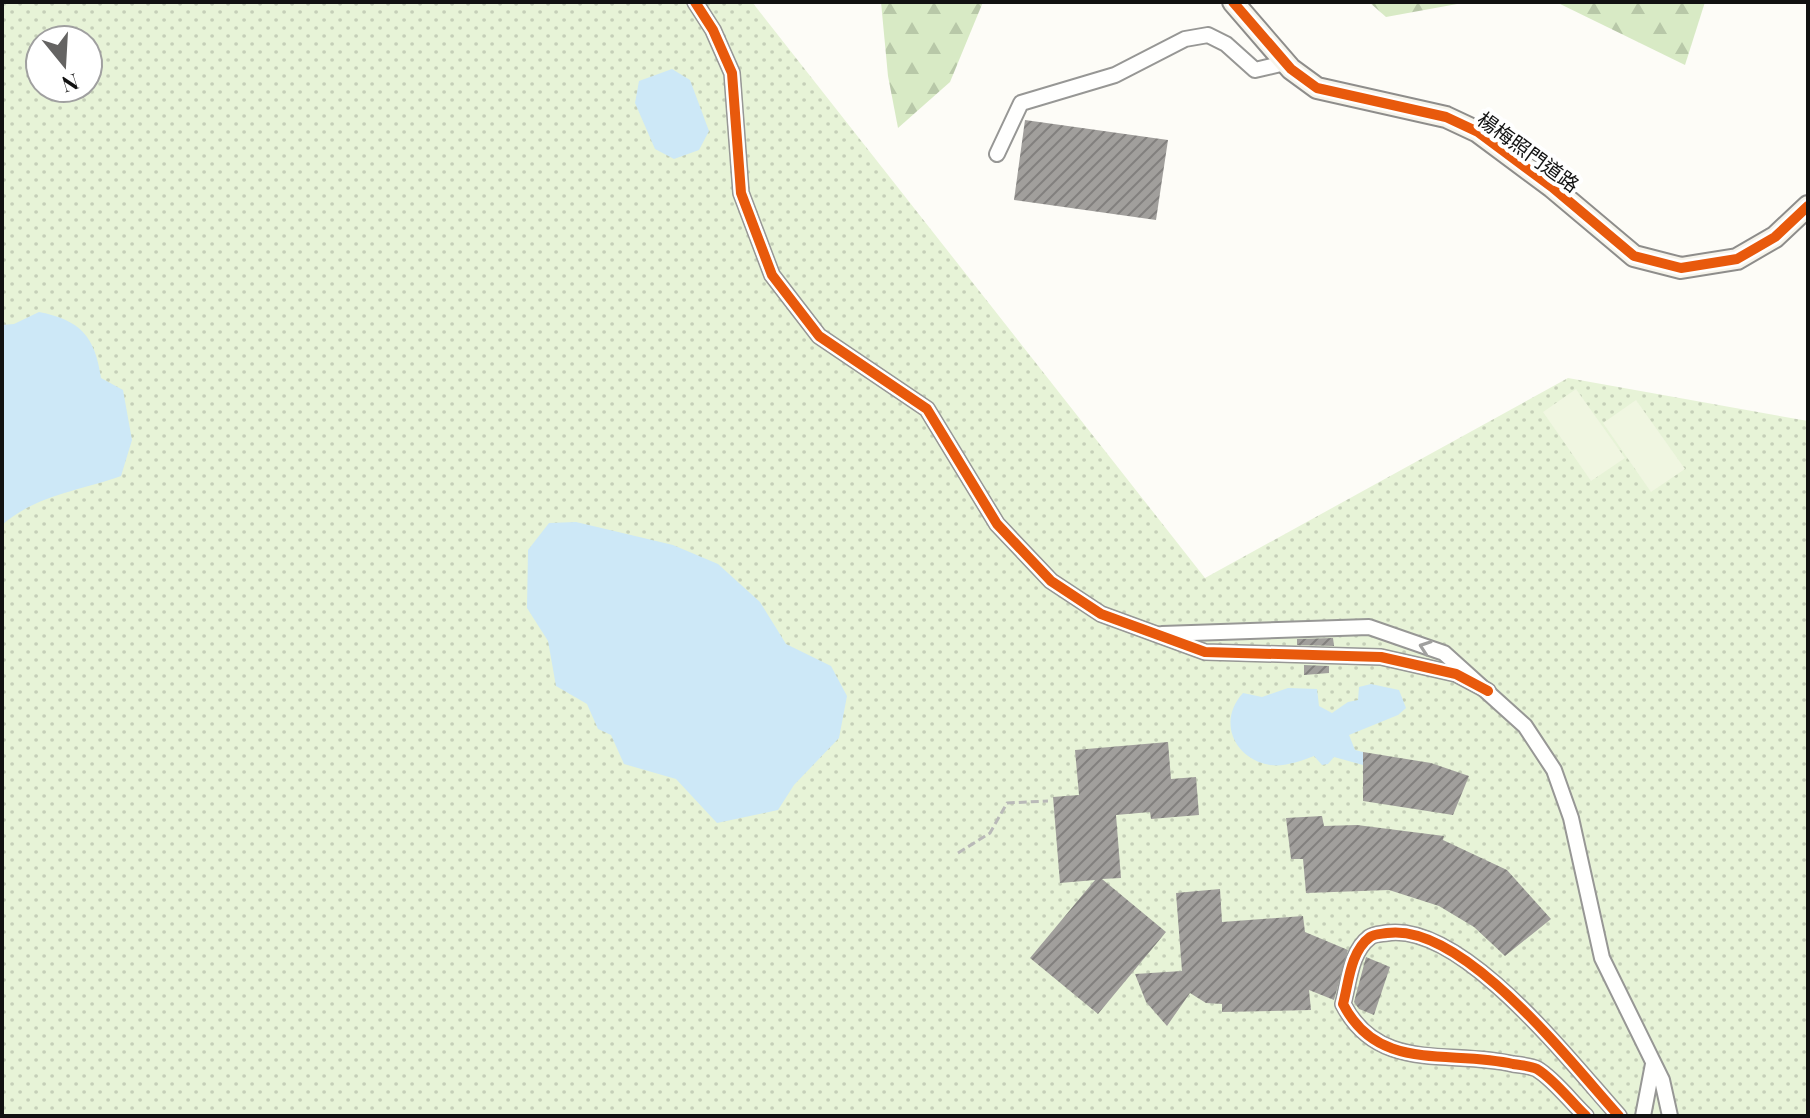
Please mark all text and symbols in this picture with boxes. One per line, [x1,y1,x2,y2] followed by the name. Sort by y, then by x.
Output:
[24,24,104,104] north arrow
[58,67,83,101] text: N
[1473,105,1585,197] street label: 楊梅照門道路
[1419,640,1433,656] one-way arrow

